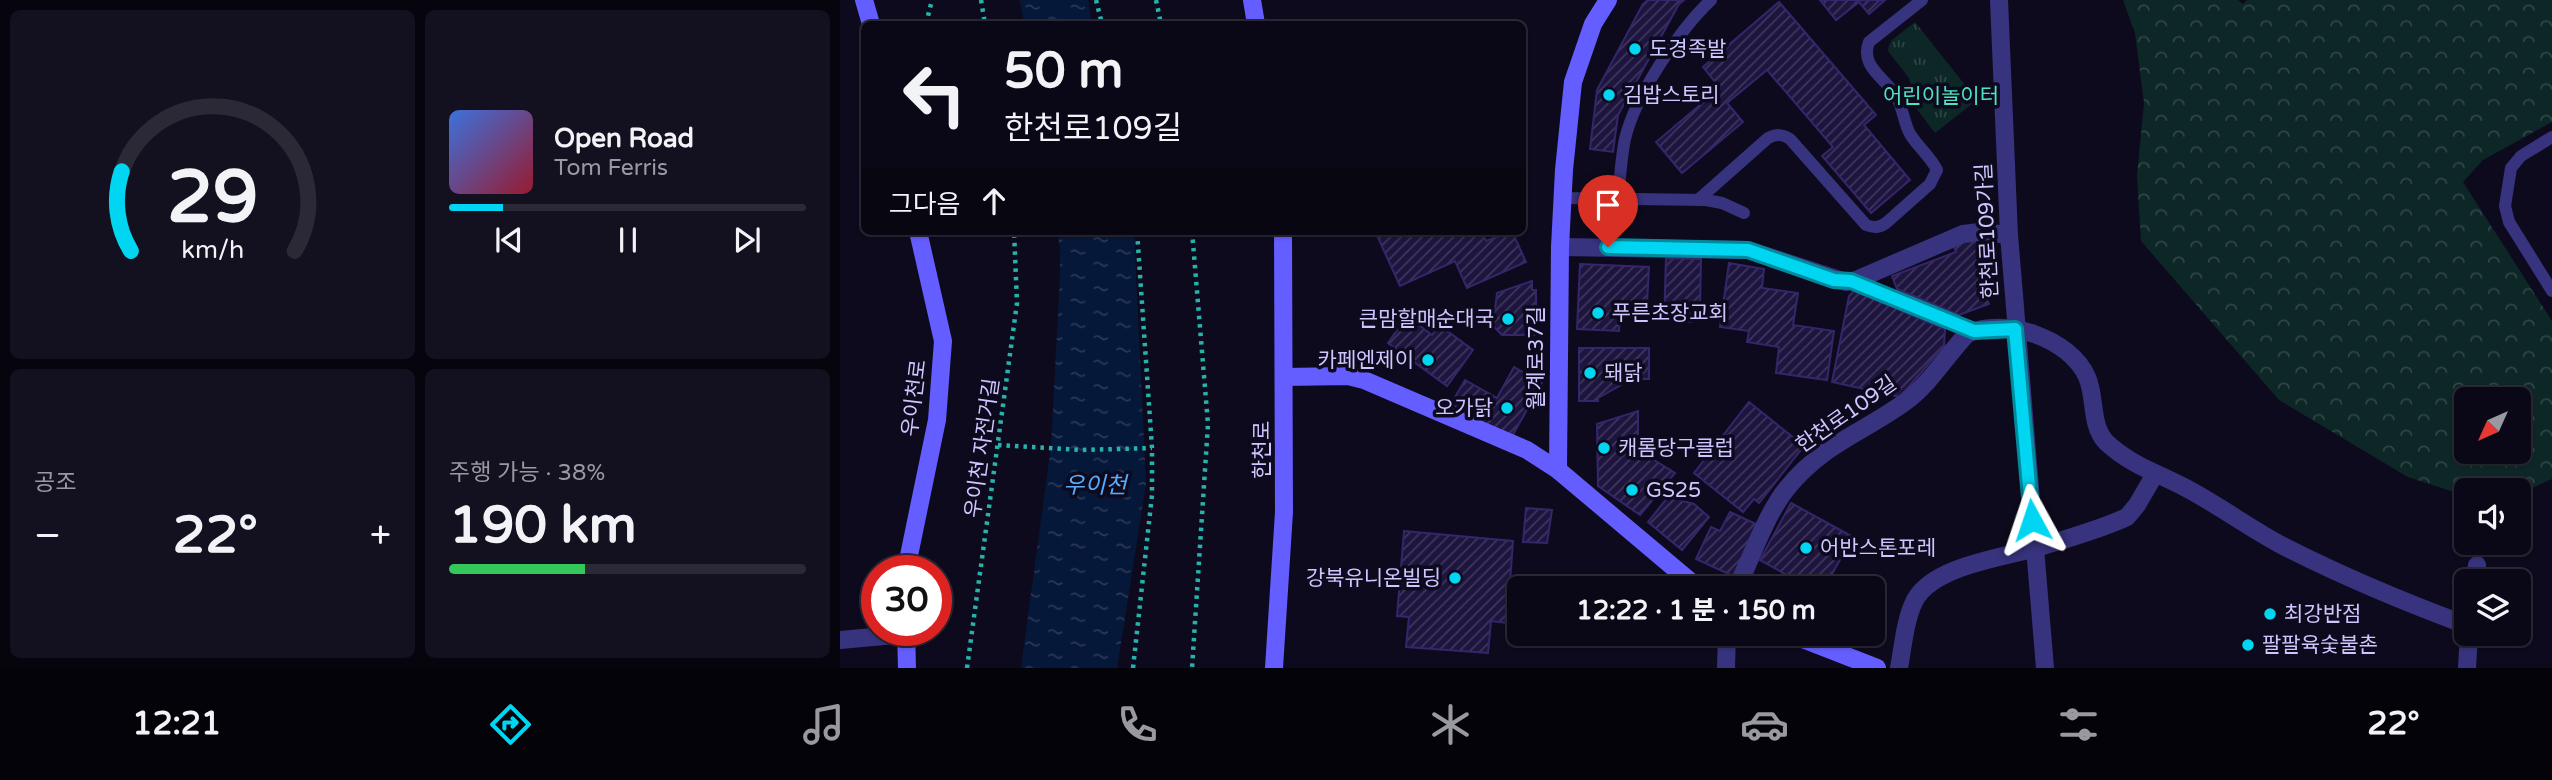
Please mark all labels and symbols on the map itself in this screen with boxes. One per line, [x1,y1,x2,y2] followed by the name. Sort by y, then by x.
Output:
[1649,37,1726,62] place label: 도경족발
[1627,41,1643,57] marker: 도경족발
[1623,83,1720,108] place label: 김밥스토리
[1883,84,1999,109] park label: 어린이놀이터
[1601,87,1617,103] marker: 김밥스토리
[1971,162,2004,300] street label: 한천로109가길
[1578,175,1638,247] pin
[1612,301,1728,326] place label: 푸른초장교회
[1590,305,1606,321] marker: 푸른초장교회
[1524,306,1549,410] street label: 월계로37길
[1359,307,1494,332] place label: 큰맘할매순대국
[1500,311,1516,327] marker: 큰맘할매순대국
[1317,348,1414,373] place label: 카페엔제이
[1420,352,1436,368] marker: 카페엔제이
[897,358,932,438] street label: 우이천로
[1604,361,1643,386] place label: 돼닭
[1582,365,1598,381] marker: 돼닭
[1791,371,1901,458] street label: 한천로109길
[960,377,1005,519] street label: 우이천 자전거길
[2454,387,2530,464] north arrow
[1435,396,1493,421] place label: 오가닭
[1499,400,1515,416] marker: 오가닭
[1250,421,1275,479] street label: 한천로
[1618,436,1734,461] place label: 캐롬당구클럽
[1596,440,1612,456] marker: 캐롬당구클럽
[1063,472,1130,500] water label: 우이천
[1646,478,1701,503] place label: GS25
[1624,482,1640,498] marker: GS25
[1995,483,2069,557] position arrow
[1820,536,1936,561] place label: 어반스톤포레
[1798,540,1814,556] marker: 어반스톤포레
[861,555,952,646] speed limit sign: 30
[1306,566,1441,591] place label: 강북유니온빌딩
[1447,570,1463,586] marker: 강북유니온빌딩
[2284,602,2361,627] place label: 최강반점
[2262,606,2278,622] marker: 최강반점
[2262,633,2378,658] place label: 팔팔육숯불촌
[2240,637,2256,653] marker: 팔팔육숯불촌

